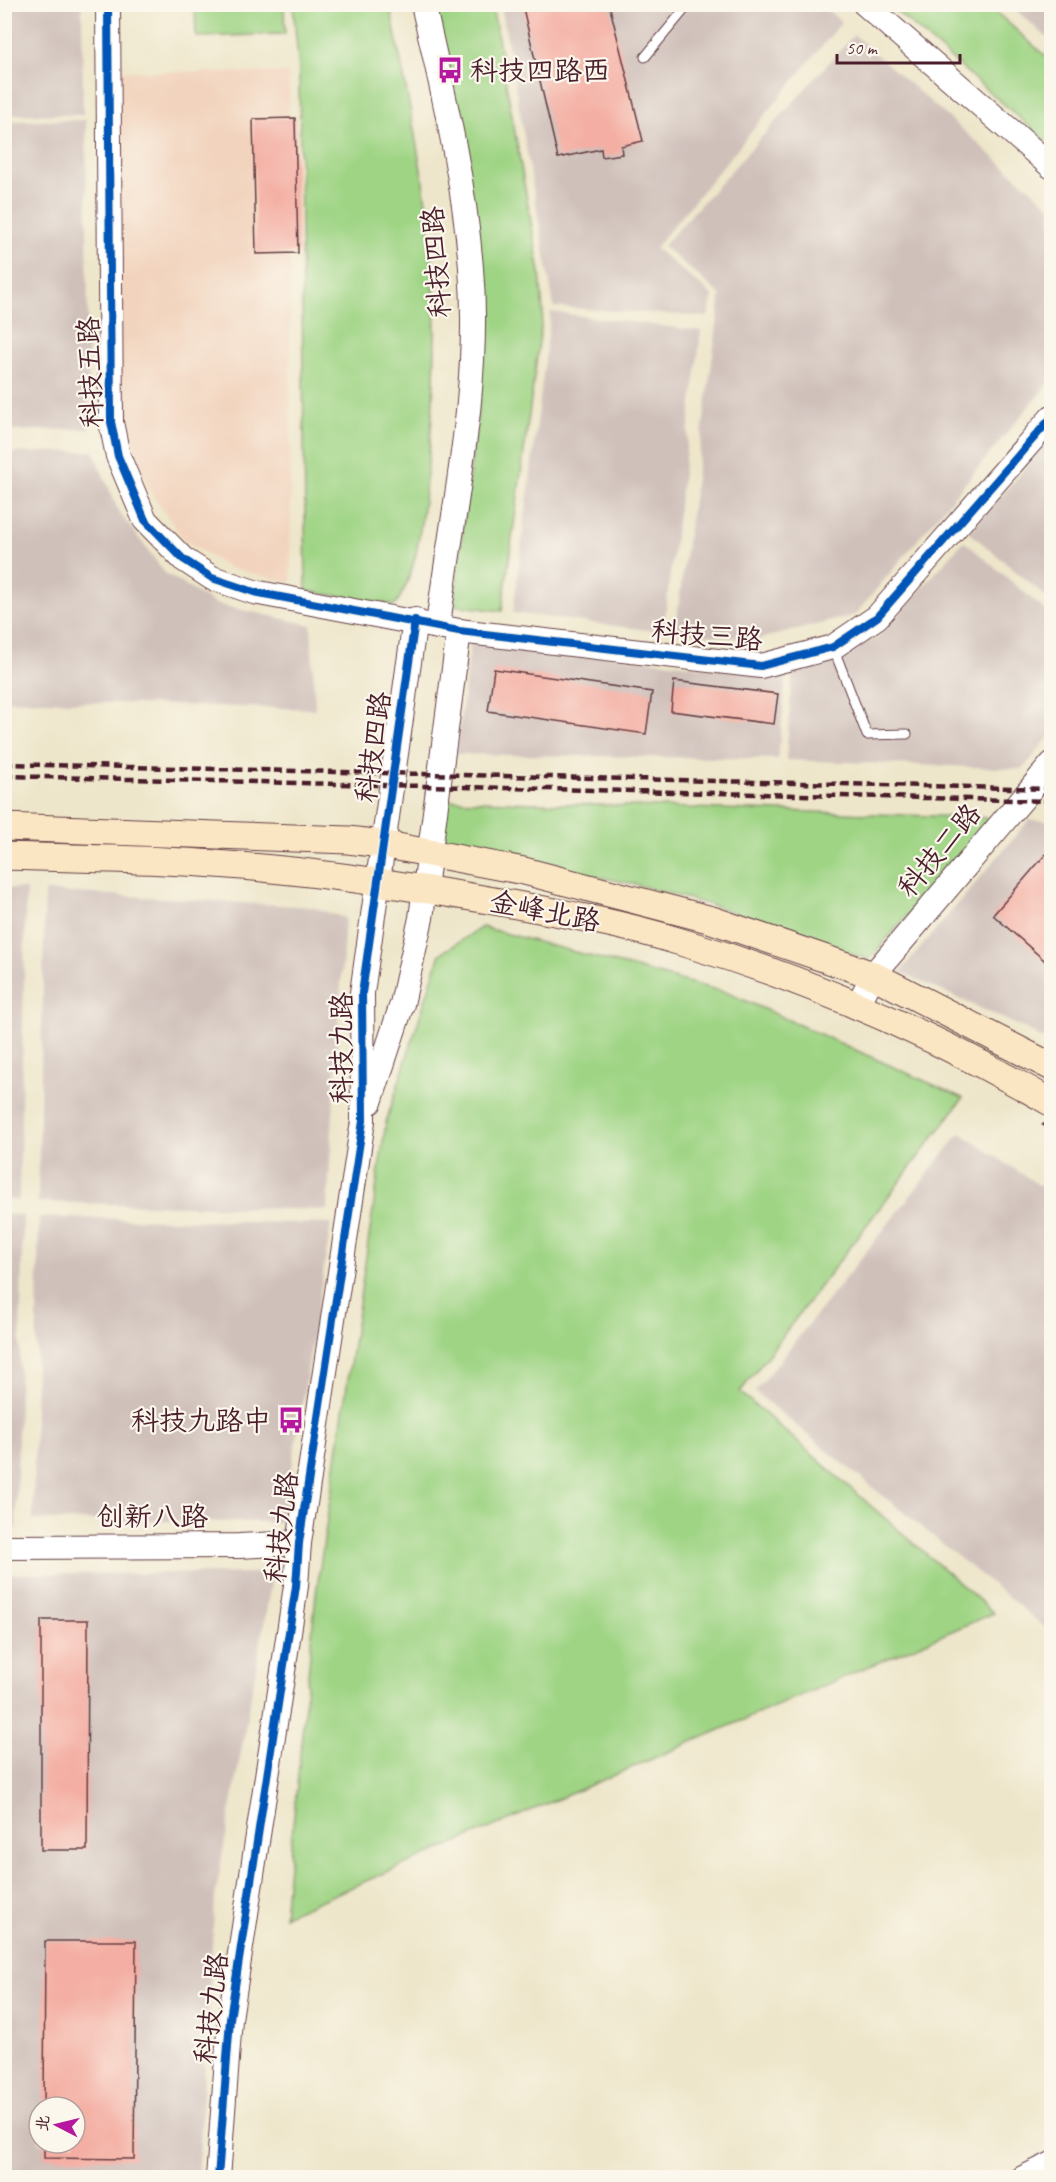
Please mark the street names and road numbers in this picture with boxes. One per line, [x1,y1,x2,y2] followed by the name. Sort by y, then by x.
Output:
[415,205,457,319] street label: 科技四路
[71,315,109,429] street label: 科技五路
[650,613,764,657] street label: 科技三路
[348,689,398,805] street label: 科技四路
[890,796,988,904] street label: 科技二路
[487,883,603,939] street label: 金峰北路
[324,992,359,1104] street label: 科技九路
[257,1469,305,1585] street label: 科技九路
[96,1499,208,1534] street label: 创新八路
[187,1950,235,2066] street label: 科技九路

